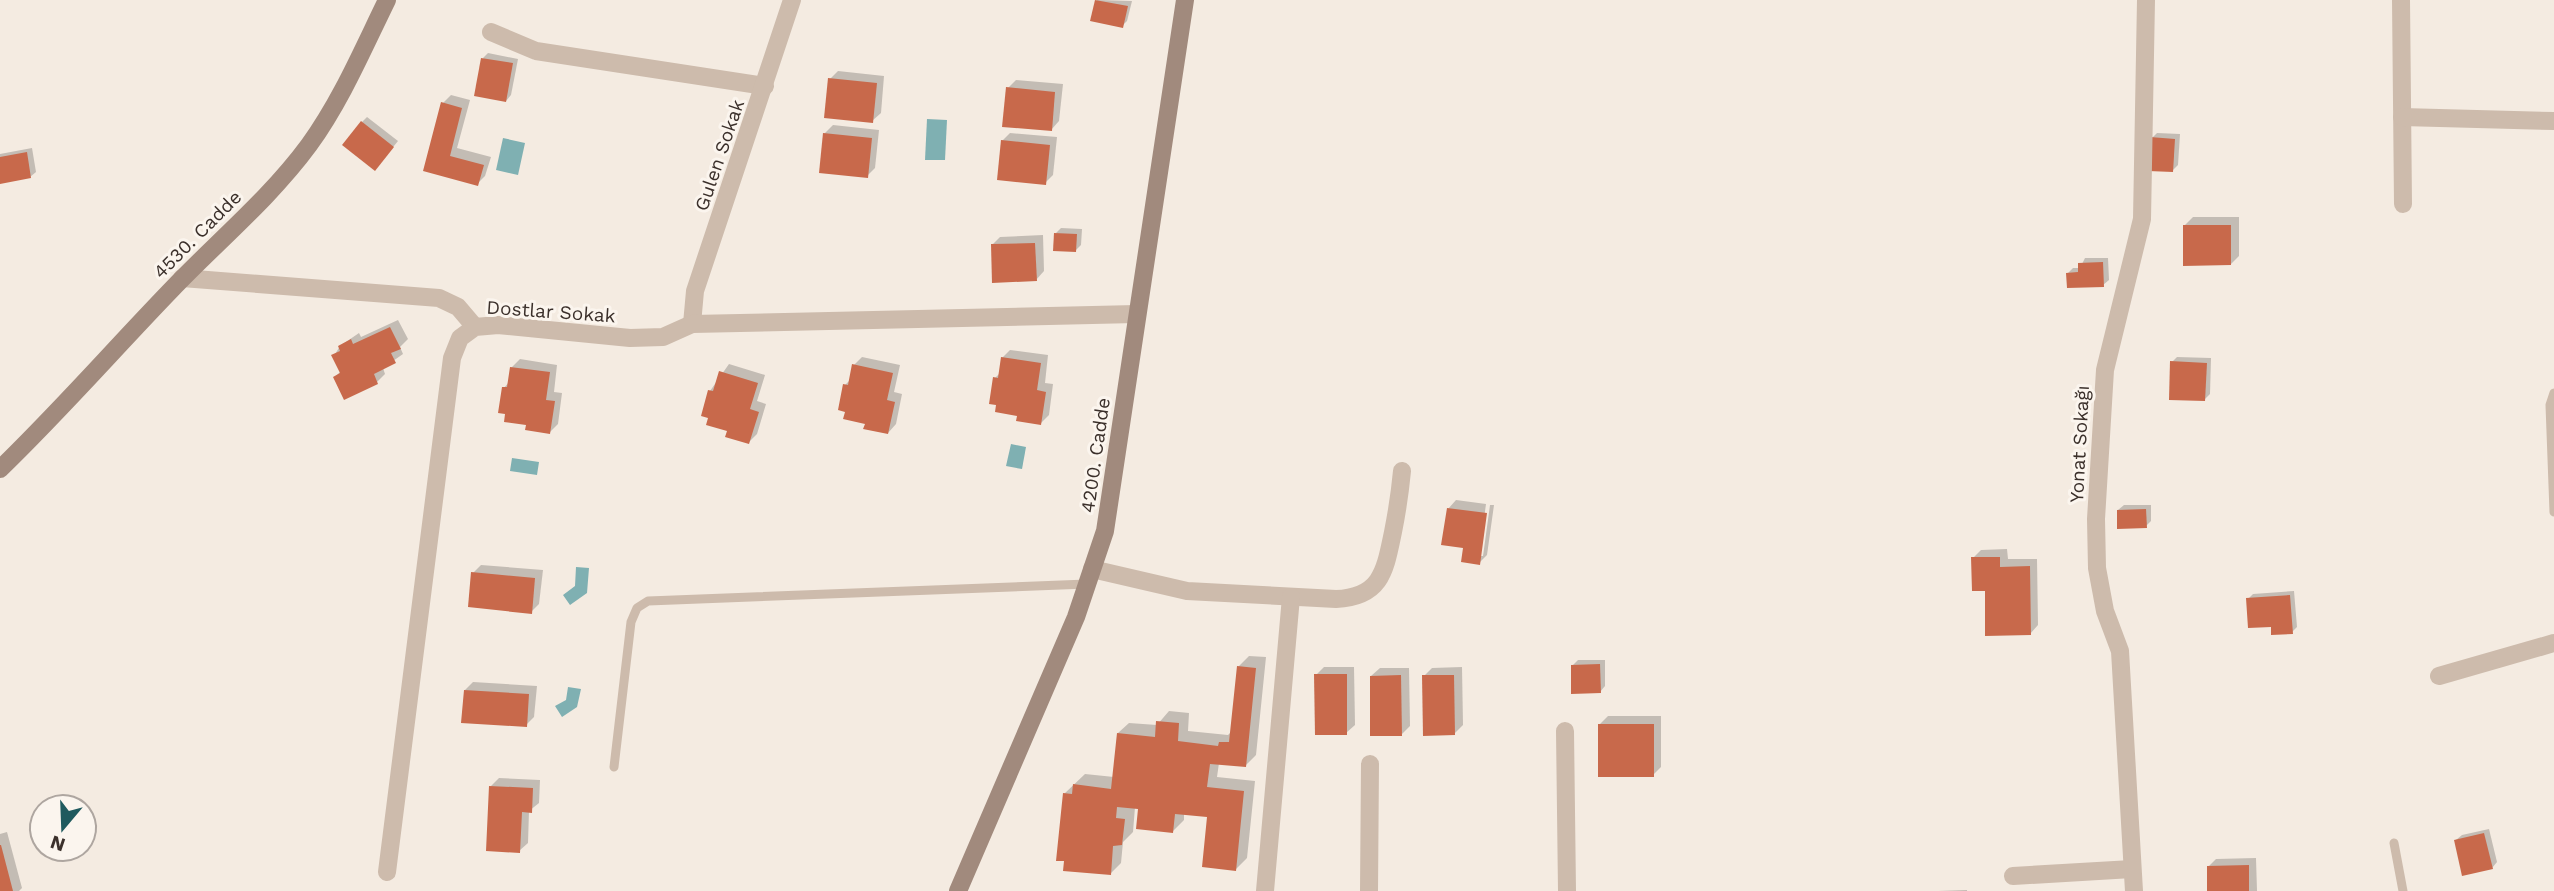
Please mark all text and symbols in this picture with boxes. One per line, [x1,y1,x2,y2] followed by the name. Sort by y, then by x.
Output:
[690,96,749,214] street label: Gulen Sokak
[148,185,246,283] street label: 4530. Cadde
[486,296,616,327] street label: Dostlar Sokak
[2065,385,2094,503] street label: Yonat Sokağı
[1076,396,1115,514] street label: 4200. Cadde
[28,793,98,863] north arrow
[47,830,68,857] text: N

